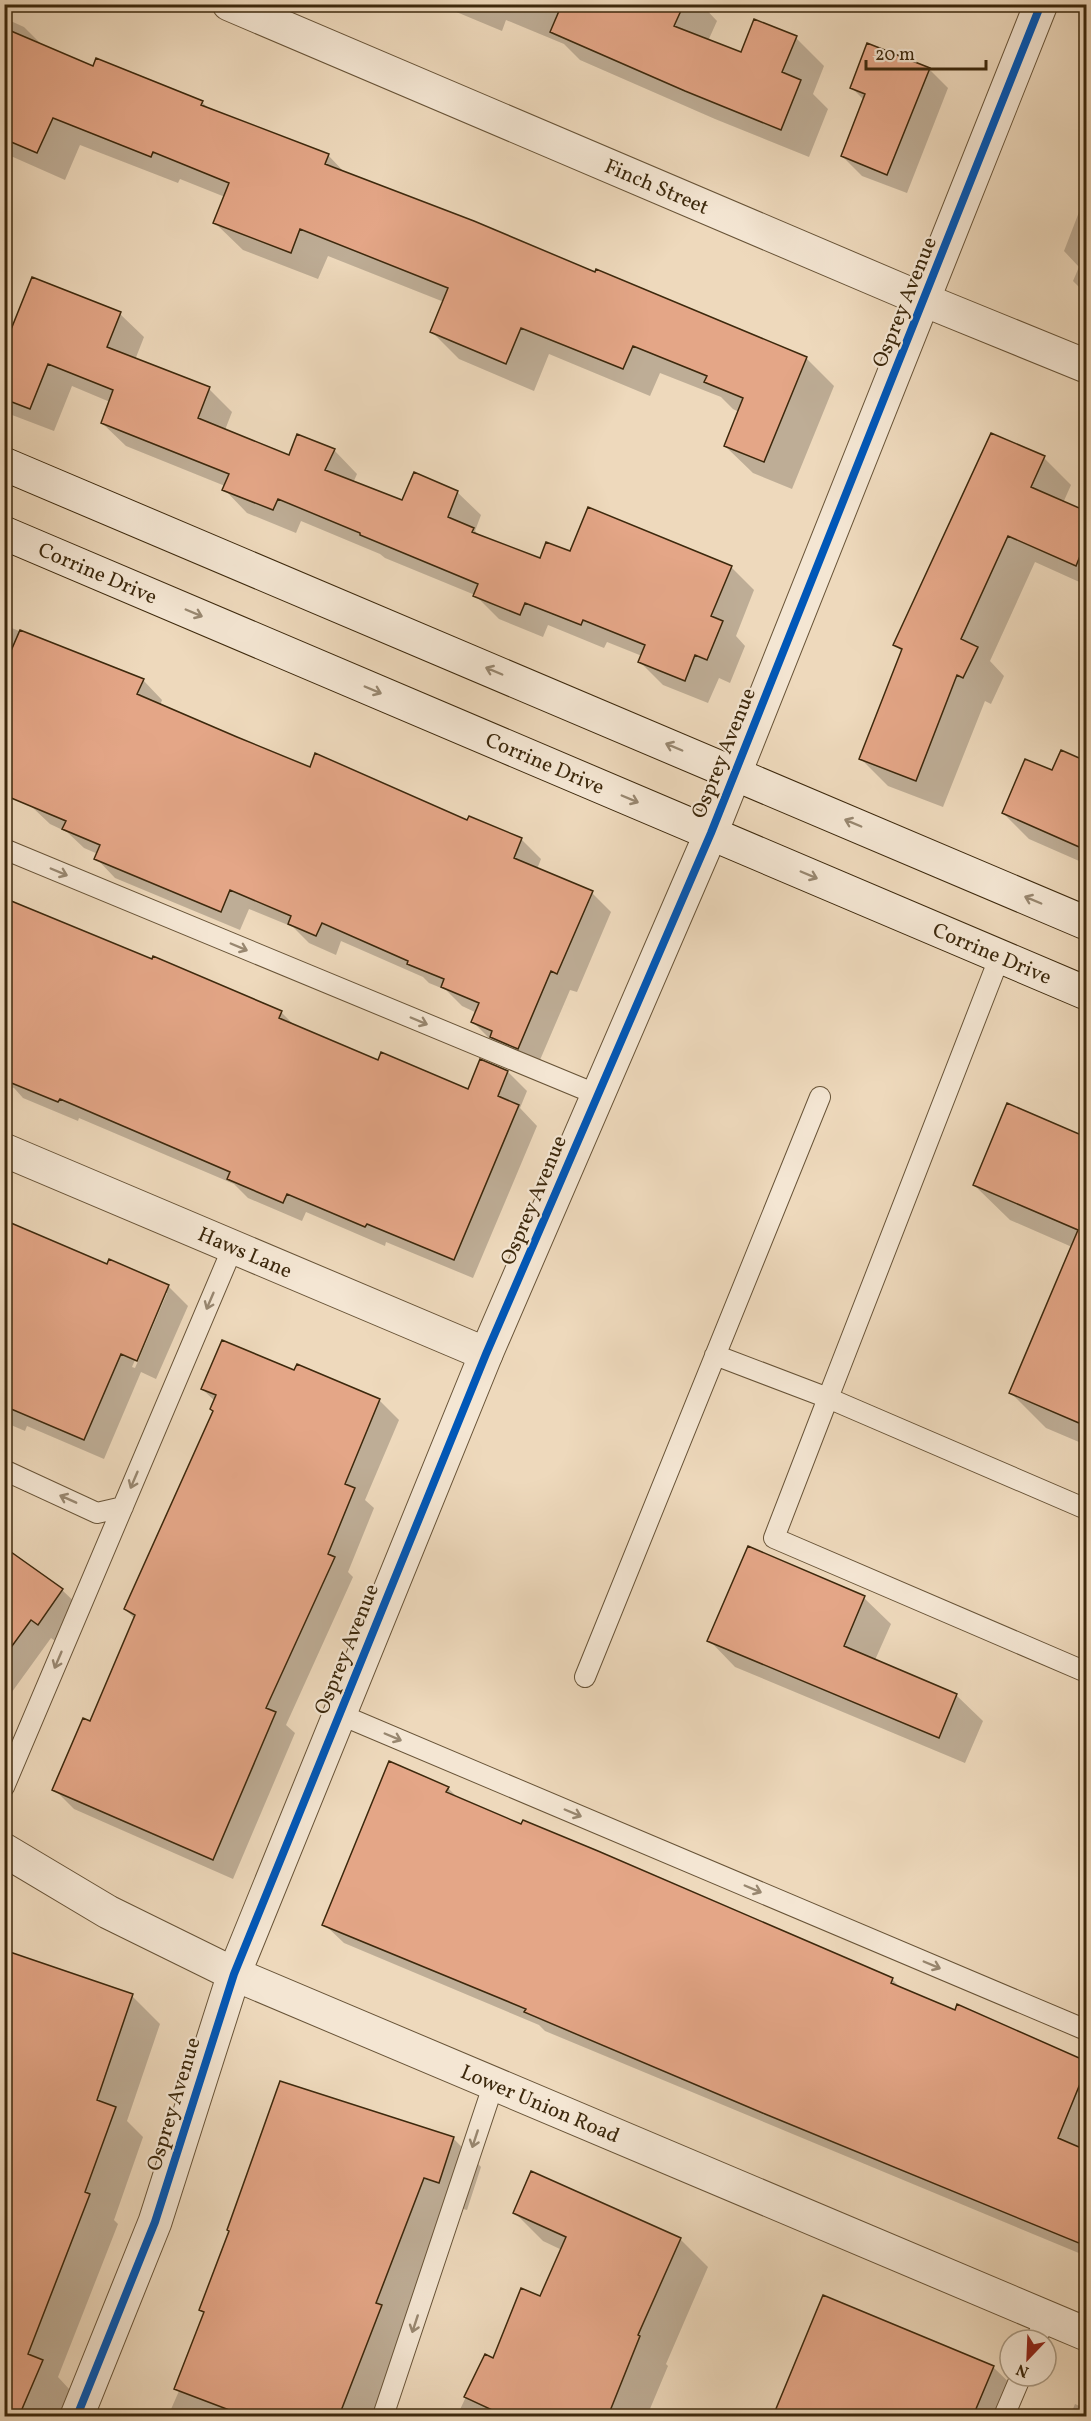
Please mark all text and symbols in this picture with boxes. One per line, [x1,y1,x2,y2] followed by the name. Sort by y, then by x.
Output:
[866,33,986,71] scale bar
[875,43,915,68] text: 20 m
[600,153,713,223] street label: Finch Street
[866,233,945,372] street label: Osprey Avenue
[33,536,161,612] street label: Corrine Drive
[184,608,202,620] one-way arrow
[486,665,504,676] one-way arrow
[685,684,764,823] street label: Osprey Avenue
[363,685,382,696] one-way arrow
[480,726,609,803] street label: Corrine Drive
[665,741,684,752] one-way arrow
[620,794,639,805] one-way arrow
[845,817,863,828] one-way arrow
[49,867,67,878] one-way arrow
[800,870,818,881] one-way arrow
[1024,894,1042,905] one-way arrow
[928,916,1056,993] street label: Corrine Drive
[229,942,247,953] one-way arrow
[409,1016,427,1027] one-way arrow
[494,1131,575,1270] street label: Osprey Avenue
[193,1221,296,1286] street label: Haws Lane
[204,1291,215,1309] one-way arrow
[128,1471,139,1489] one-way arrow
[59,1493,77,1505] one-way arrow
[308,1580,387,1719] street label: Osprey Avenue
[52,1650,63,1669] one-way arrow
[384,1732,402,1743] one-way arrow
[563,1808,582,1819] one-way arrow
[743,1884,761,1895] one-way arrow
[922,1960,941,1971] one-way arrow
[140,2034,209,2175] street label: Osprey Avenue
[456,2058,624,2151] street label: Lower Union Road
[469,2129,480,2148] one-way arrow
[409,2315,420,2334] one-way arrow
[998,2328,1058,2388] north arrow
[1013,2357,1033,2382] text: N

